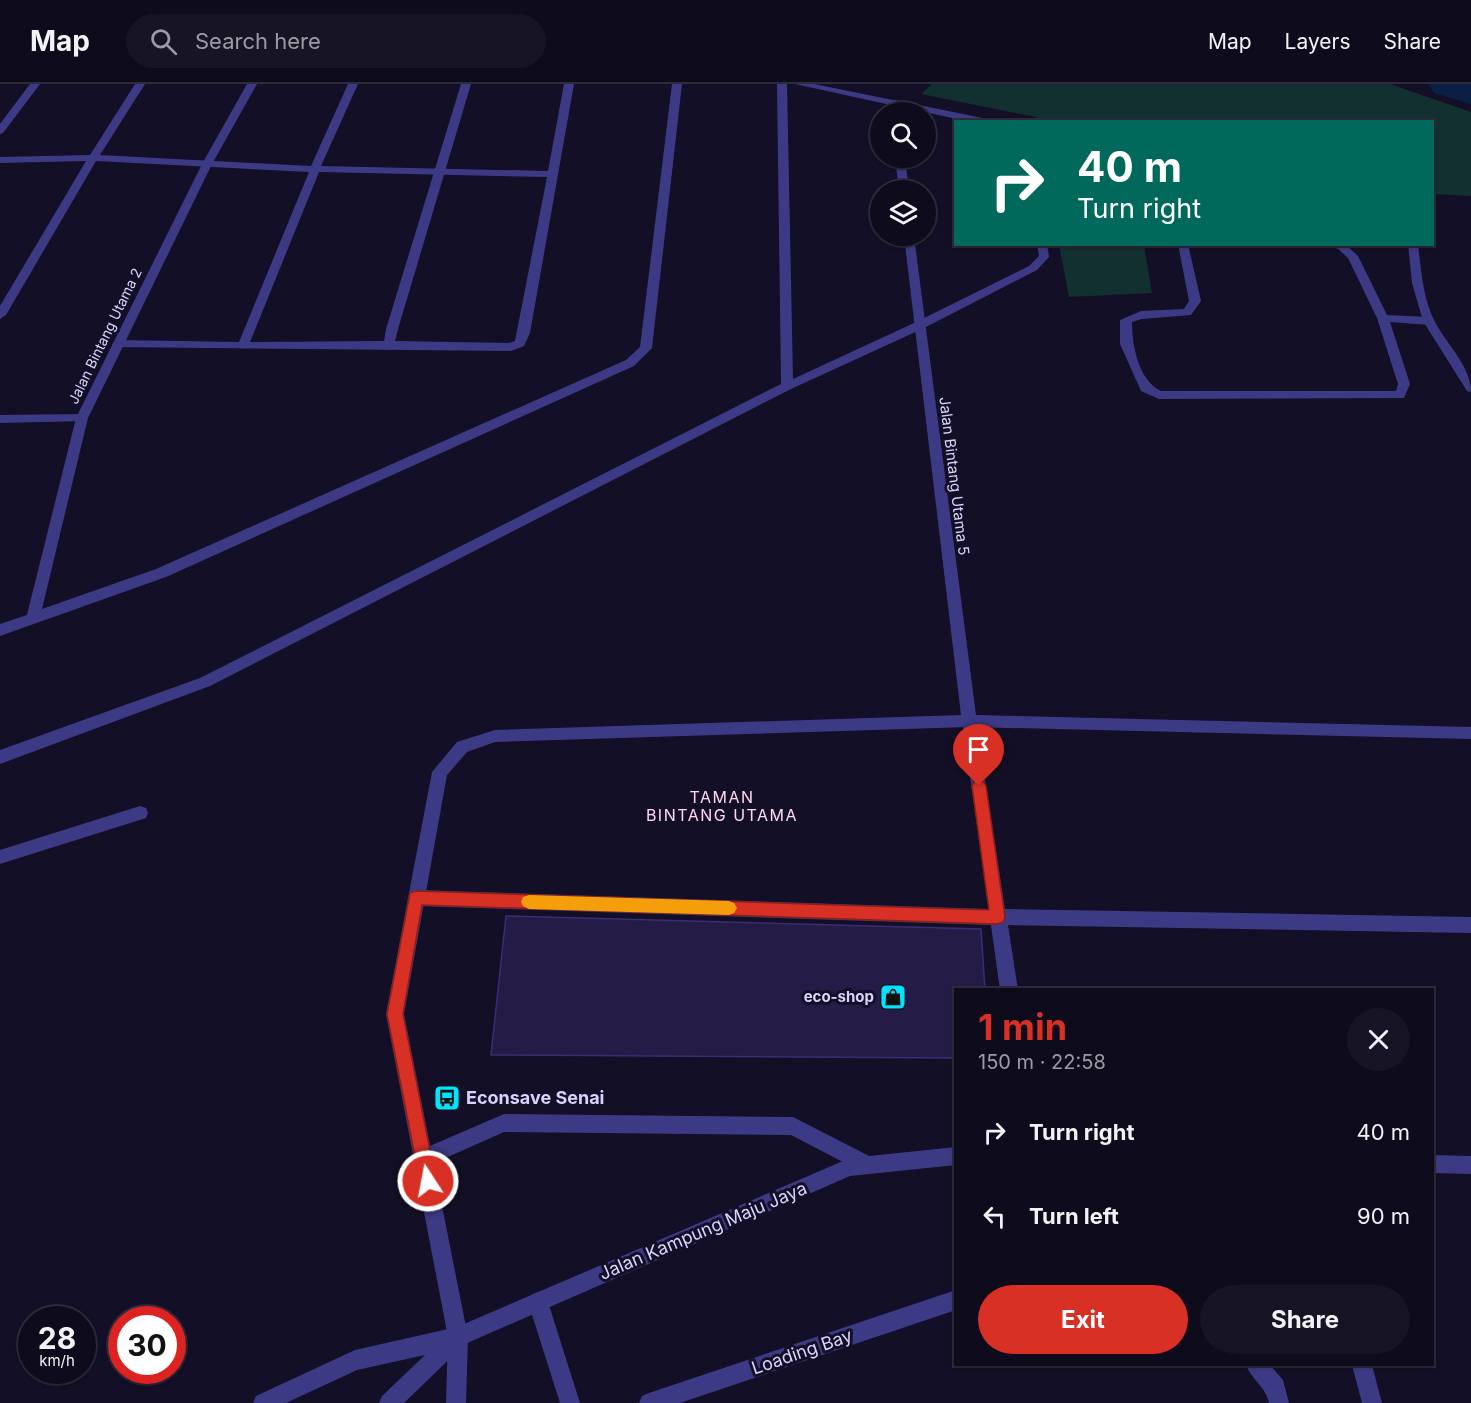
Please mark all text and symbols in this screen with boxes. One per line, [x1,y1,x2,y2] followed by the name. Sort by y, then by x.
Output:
[126,14,546,68] search box
[30,24,90,58] text: Map
[147,25,180,58] icon: search
[195,28,321,54] text: Search here
[1208,29,1252,54] text: Map
[1285,29,1351,54] text: Layers
[1384,29,1441,54] text: Share
[870,102,936,246] map controls
[870,102,936,168] button: search
[1077,141,1182,192] text: 40 m
[978,144,1056,222] icon: right
[870,180,936,246] button: layers
[1077,192,1201,225] text: Turn right
[64,265,145,406] street label: Jalan Bintang Utama 2
[935,396,974,556] street label: Jalan Bintang Utama 5
[953,724,1004,786] pin
[962,733,995,766] icon: arrive
[646,787,798,825] district label: TAMAN BINTANG UTAMA
[878,982,908,1012] shop icon: eco-shop
[804,987,874,1006] place label: eco-shop
[978,1005,1067,1049] text: 1 min
[1347,1008,1410,1071] button: close
[978,1050,1106,1074] text: 150 m · 22:58
[432,1083,462,1113] bus stop icon: Econsave Senai
[466,1087,605,1108] place label: Econsave Senai
[978,1116,1011,1149] icon: right
[1029,1119,1135,1145] text: Turn right
[1356,1119,1410,1145] text: 40 m
[396,1149,460,1213] position arrow
[596,1177,810,1284] street label: Jalan Kampung Maju Jaya
[978,1200,1011,1233] icon: left
[1029,1203,1119,1229] text: Turn left
[1357,1203,1410,1229] text: 90 m
[978,1285,1188,1354] button: Exit
[1200,1285,1410,1354] button: Share
[108,1306,186,1384] speed limit sign: 30
[38,1320,76,1356] text: 28
[749,1324,855,1379] street label: Loading Bay
[39,1351,75,1370] text: km/h

